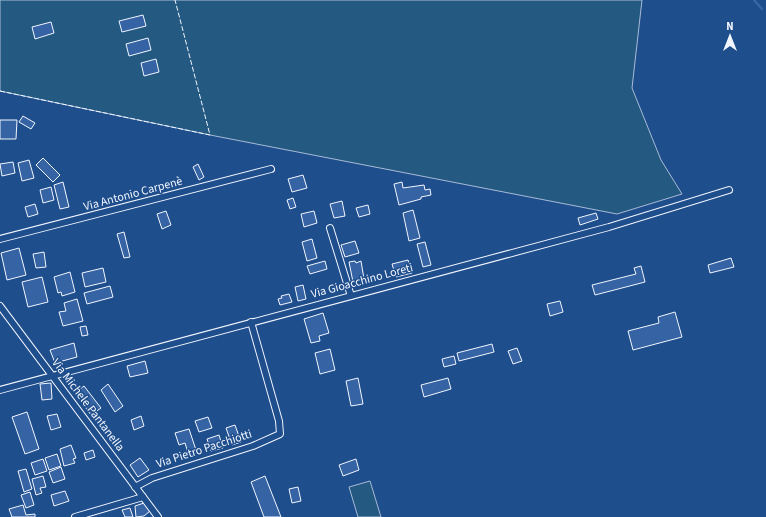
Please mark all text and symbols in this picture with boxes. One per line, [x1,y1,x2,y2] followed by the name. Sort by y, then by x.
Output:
[710,16,750,56] north arrow
[726,19,734,34] text: N
[82,173,184,215] street label: Via Antonio Carpenè
[309,259,415,303] street label: Via Gioacchino Loreti
[47,355,129,455] street label: Via Michele Pantanella
[154,425,254,473] street label: Via Pietro Pacchiotti

